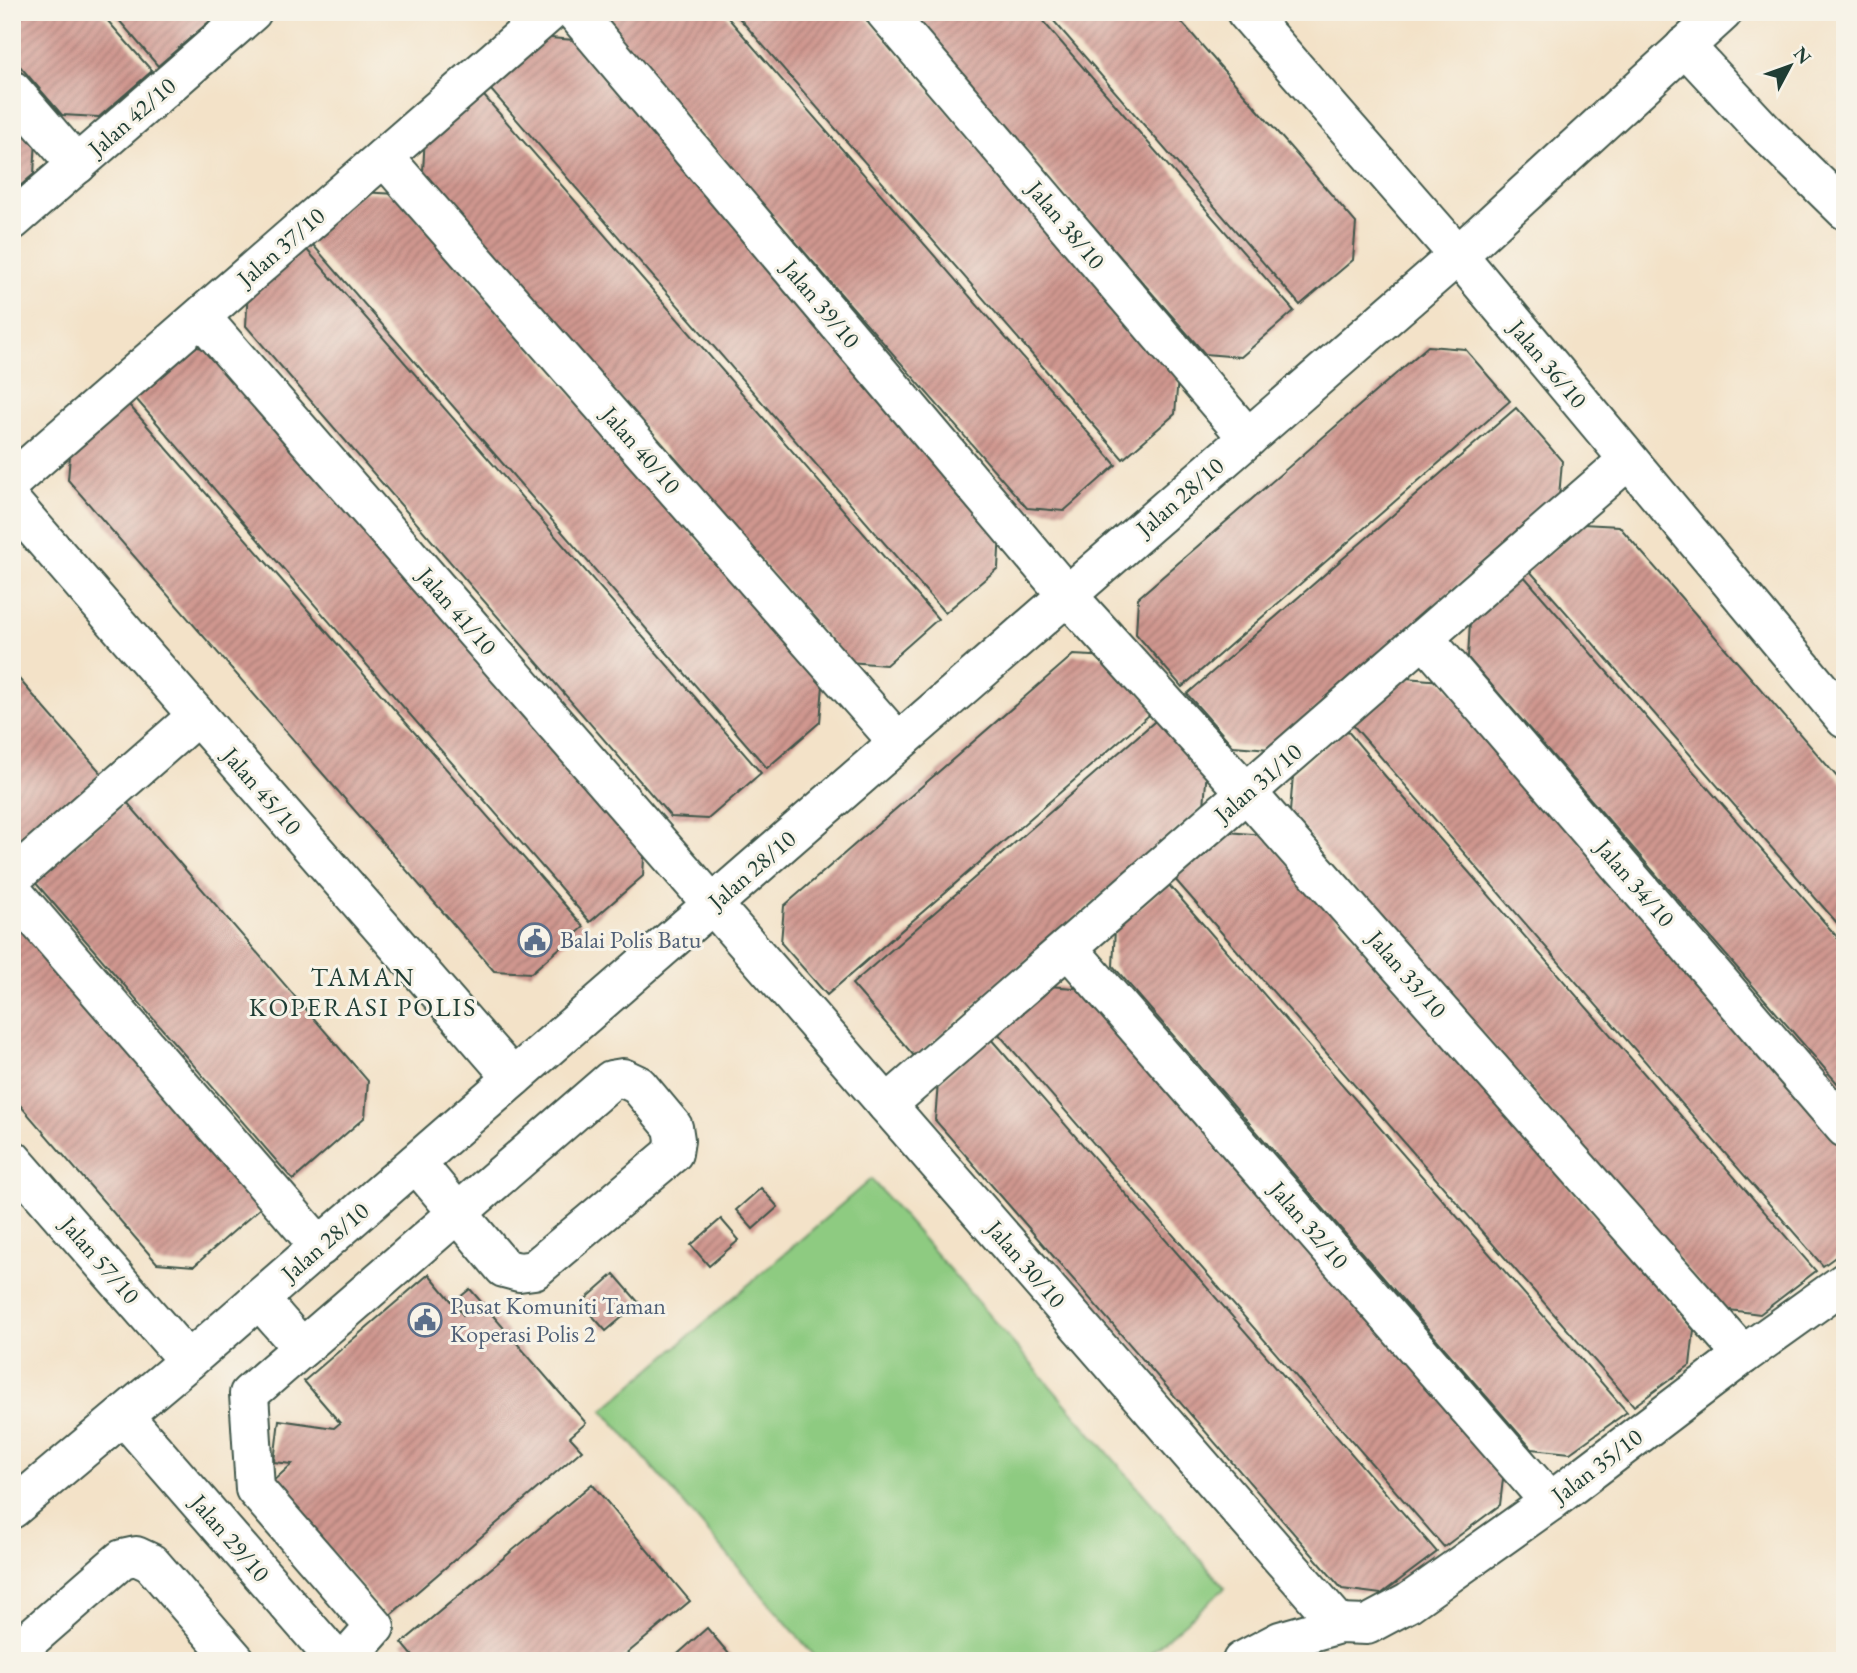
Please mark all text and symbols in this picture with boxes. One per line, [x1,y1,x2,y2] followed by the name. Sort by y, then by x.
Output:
[1756,32,1826,102] north arrow
[1788,41,1817,70] text: N
[80,70,182,164] street label: Jalan 42/10
[1019,173,1112,275] street label: Jalan 38/10
[229,200,331,294] street label: Jalan 37/10
[774,252,867,354] street label: Jalan 39/10
[1501,312,1594,414] street label: Jalan 36/10
[594,398,688,500] street label: Jalan 40/10
[1128,450,1230,544] street label: Jalan 28/10
[410,559,504,661] street label: Jalan 41/10
[1206,736,1308,830] street label: Jalan 31/10
[215,739,309,841] street label: Jalan 45/10
[700,823,802,917] street label: Jalan 28/10
[1588,831,1682,933] street label: Jalan 34/10
[516,921,554,959] public building icon: Balai Polis Batu
[1360,922,1454,1024] street label: Jalan 33/10
[560,924,702,955] place label: Balai Polis Batu
[249,960,477,1024] district label: TAMAN KOPERASI POLIS
[1262,1173,1356,1275] street label: Jalan 32/10
[273,1195,375,1289] street label: Jalan 28/10
[53,1208,147,1310] street label: Jalan 57/10
[979,1212,1073,1314] street label: Jalan 30/10
[450,1290,666,1349] place label: Pusat Komuniti Taman Koperasi Polis 2
[406,1301,444,1339] public building icon: Pusat Komuniti Taman Koperasi Polis 2
[1543,1421,1648,1511] street label: Jalan 35/10
[183,1486,277,1588] street label: Jalan 29/10

